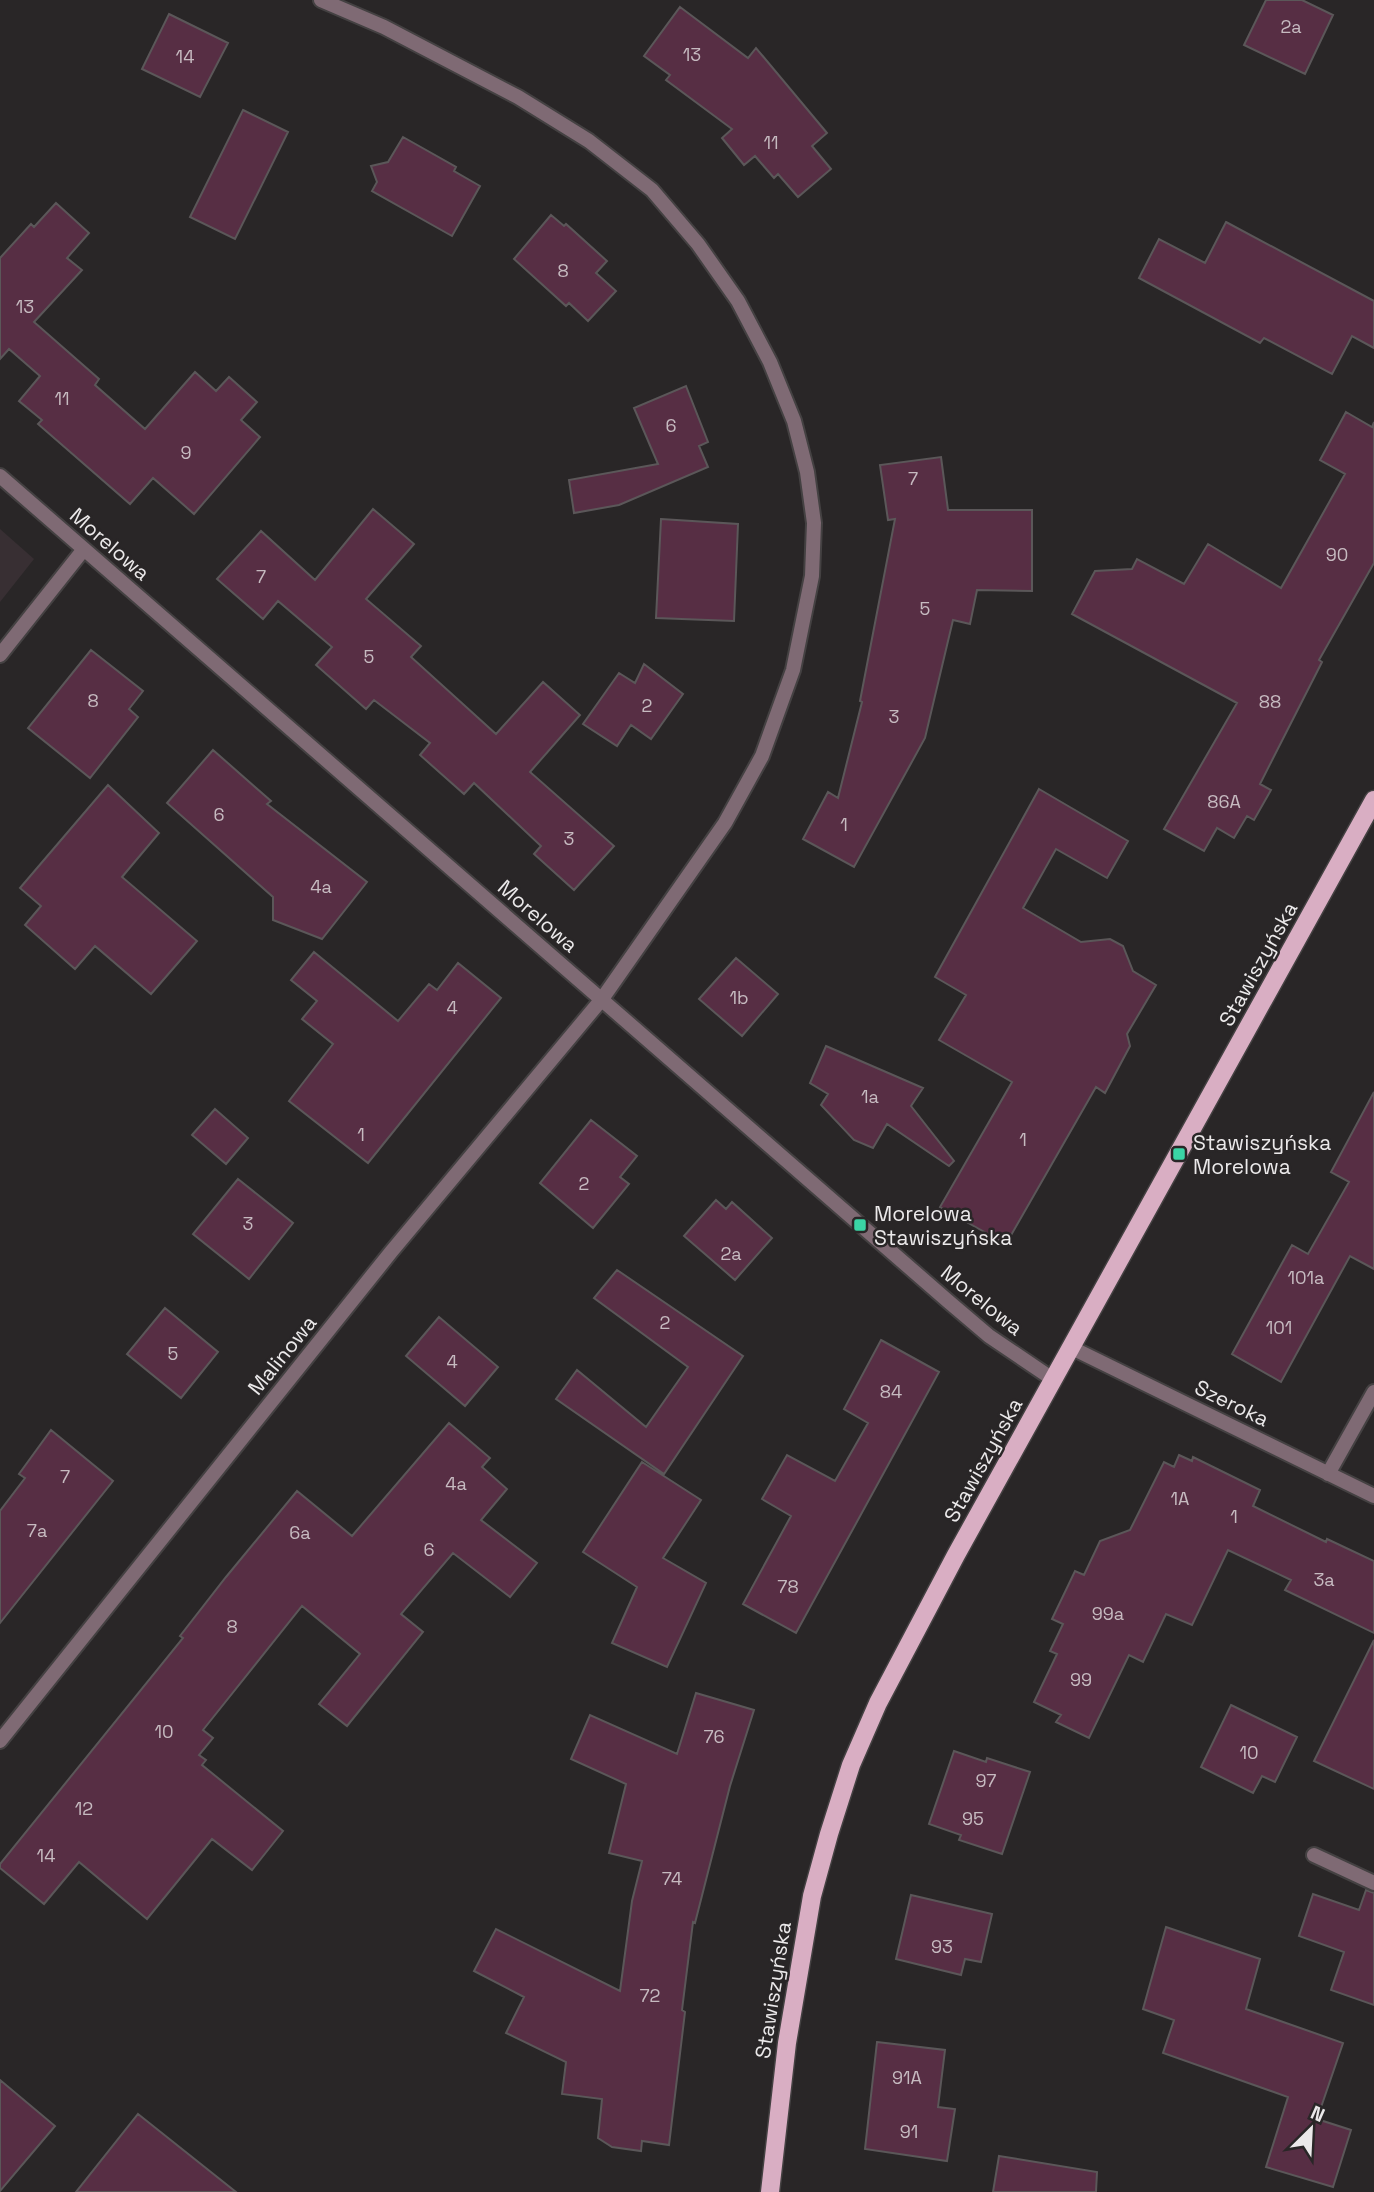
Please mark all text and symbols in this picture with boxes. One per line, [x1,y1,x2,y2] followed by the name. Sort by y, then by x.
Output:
[1280,15,1302,38] house number: 2a
[683,43,701,66] house number: 13
[176,45,194,68] house number: 14
[763,131,779,154] house number: 11
[557,259,569,282] house number: 8
[16,295,34,318] house number: 13
[54,387,70,410] house number: 11
[665,414,677,437] house number: 6
[180,441,192,464] house number: 9
[908,467,918,490] house number: 7
[64,502,156,586] street label: Morelowa
[1326,543,1348,566] house number: 90
[256,565,266,588] house number: 7
[920,597,930,620] house number: 5
[364,645,374,668] house number: 5
[87,689,99,712] house number: 8
[1259,690,1281,713] house number: 88
[642,694,652,717] house number: 2
[889,705,899,728] house number: 3
[1207,790,1241,813] house number: 86A
[213,803,225,826] house number: 6
[840,813,848,836] house number: 1
[564,827,574,850] house number: 3
[492,874,584,958] street label: Morelowa
[310,875,332,898] house number: 4a
[1213,897,1303,1031] street label: Stawiszyńska
[729,986,749,1009] house number: 1b
[446,996,458,1019] house number: 4
[861,1085,879,1108] house number: 1a
[357,1123,365,1146] house number: 1
[1019,1128,1027,1151] house number: 1
[1193,1129,1331,1180] place label: Stawiszyńska Morelowa
[1171,1146,1187,1162] marker: Stawiszyńska Morelowa
[579,1172,589,1195] house number: 2
[874,1200,1012,1251] place label: Morelowa Stawiszyńska
[243,1212,253,1235] house number: 3
[852,1217,868,1233] marker: Morelowa Stawiszyńska
[720,1242,742,1265] house number: 2a
[936,1259,1028,1341] street label: Morelowa
[1288,1266,1324,1289] house number: 101a
[242,1310,322,1400] street label: Malinowa
[660,1311,670,1334] house number: 2
[1266,1316,1292,1339] house number: 101
[168,1342,178,1365] house number: 5
[446,1350,458,1373] house number: 4
[1190,1373,1274,1433] street label: Szeroka
[880,1380,902,1403] house number: 84
[938,1393,1028,1527] street label: Stawiszyńska
[60,1465,70,1488] house number: 7
[445,1472,467,1495] house number: 4a
[1171,1487,1189,1510] house number: 1A
[1230,1505,1238,1528] house number: 1
[27,1519,47,1542] house number: 7a
[289,1521,311,1544] house number: 6a
[423,1538,435,1561] house number: 6
[1313,1568,1335,1591] house number: 3a
[777,1575,799,1598] house number: 78
[1092,1602,1124,1625] house number: 99a
[226,1615,238,1638] house number: 8
[1070,1668,1092,1691] house number: 99
[154,1720,174,1743] house number: 10
[703,1725,725,1748] house number: 76
[1239,1741,1259,1764] house number: 10
[976,1769,996,1792] house number: 97
[75,1797,93,1820] house number: 12
[962,1807,984,1830] house number: 95
[37,1844,55,1867] house number: 14
[662,1867,682,1890] house number: 74
[749,1920,797,2060] street label: Stawiszyńska
[931,1935,953,1958] house number: 93
[640,1984,660,2007] house number: 72
[892,2066,922,2089] house number: 91A
[1276,2094,1346,2164] north arrow
[1307,2100,1329,2128] text: N
[900,2120,918,2143] house number: 91

